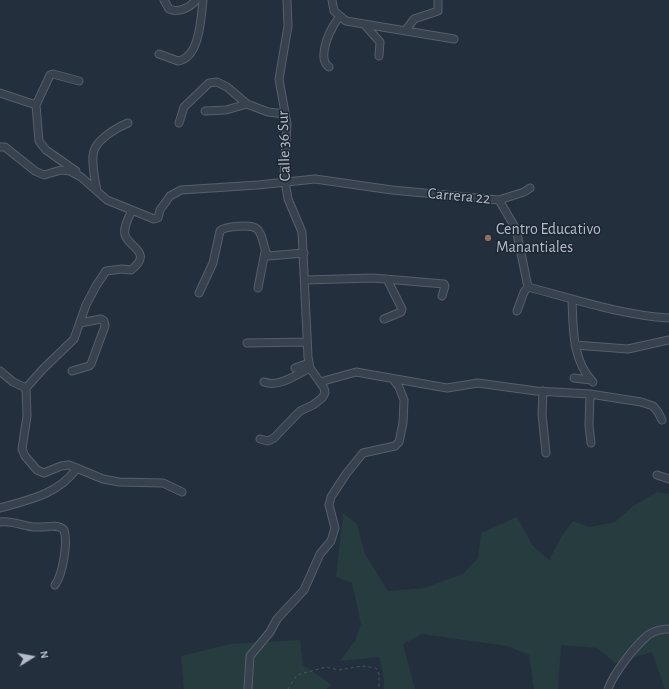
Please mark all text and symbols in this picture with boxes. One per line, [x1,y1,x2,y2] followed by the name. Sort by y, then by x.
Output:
[273,110,295,182] street label: Calle 36 Sur
[427,184,491,208] street label: Carrera 22
[496,219,601,257] place label: Centro Educativo Manantiales
[483,233,493,243] marker: Centro Educativo Manantiales
[12,637,52,677] north arrow
[38,650,50,659] text: N

